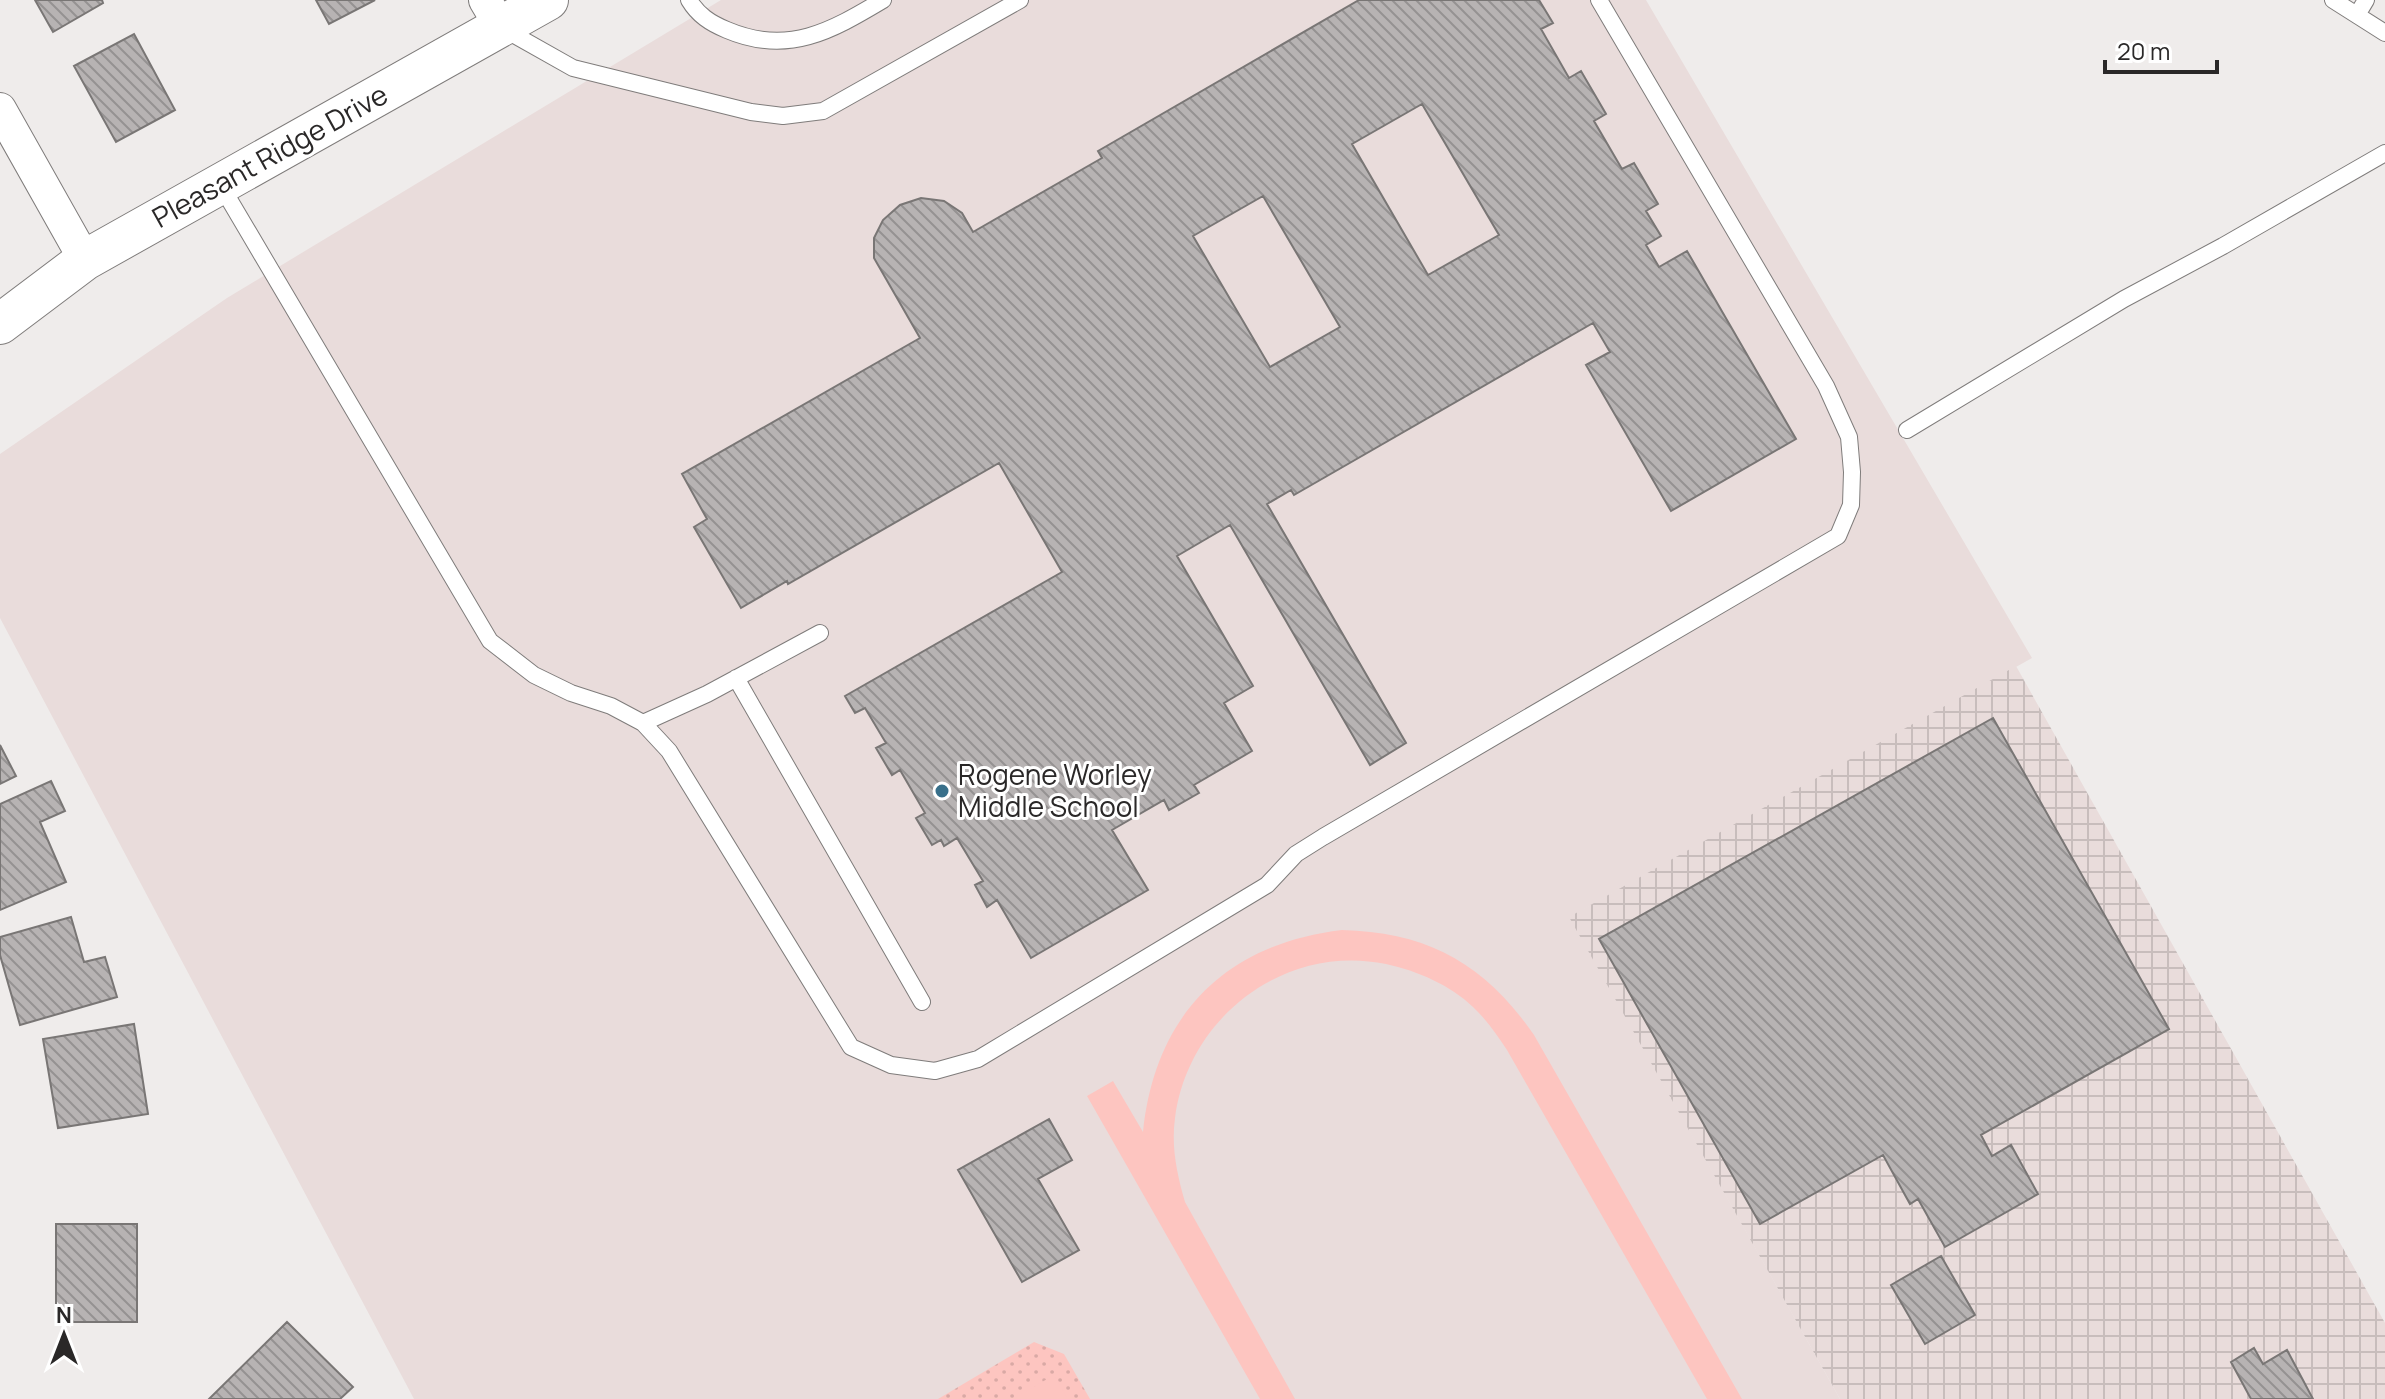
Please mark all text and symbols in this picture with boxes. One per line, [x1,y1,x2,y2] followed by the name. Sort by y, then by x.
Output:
[2105,24,2217,74] scale bar
[2117,34,2170,67] text: 20 m
[145,75,394,236] street label: Pleasant Ridge Drive
[958,755,1152,825] place label: Rogene Worley Middle School
[933,782,951,800] marker: Rogene Worley Middle School
[24,1295,104,1375] north arrow
[56,1300,72,1330] text: N

